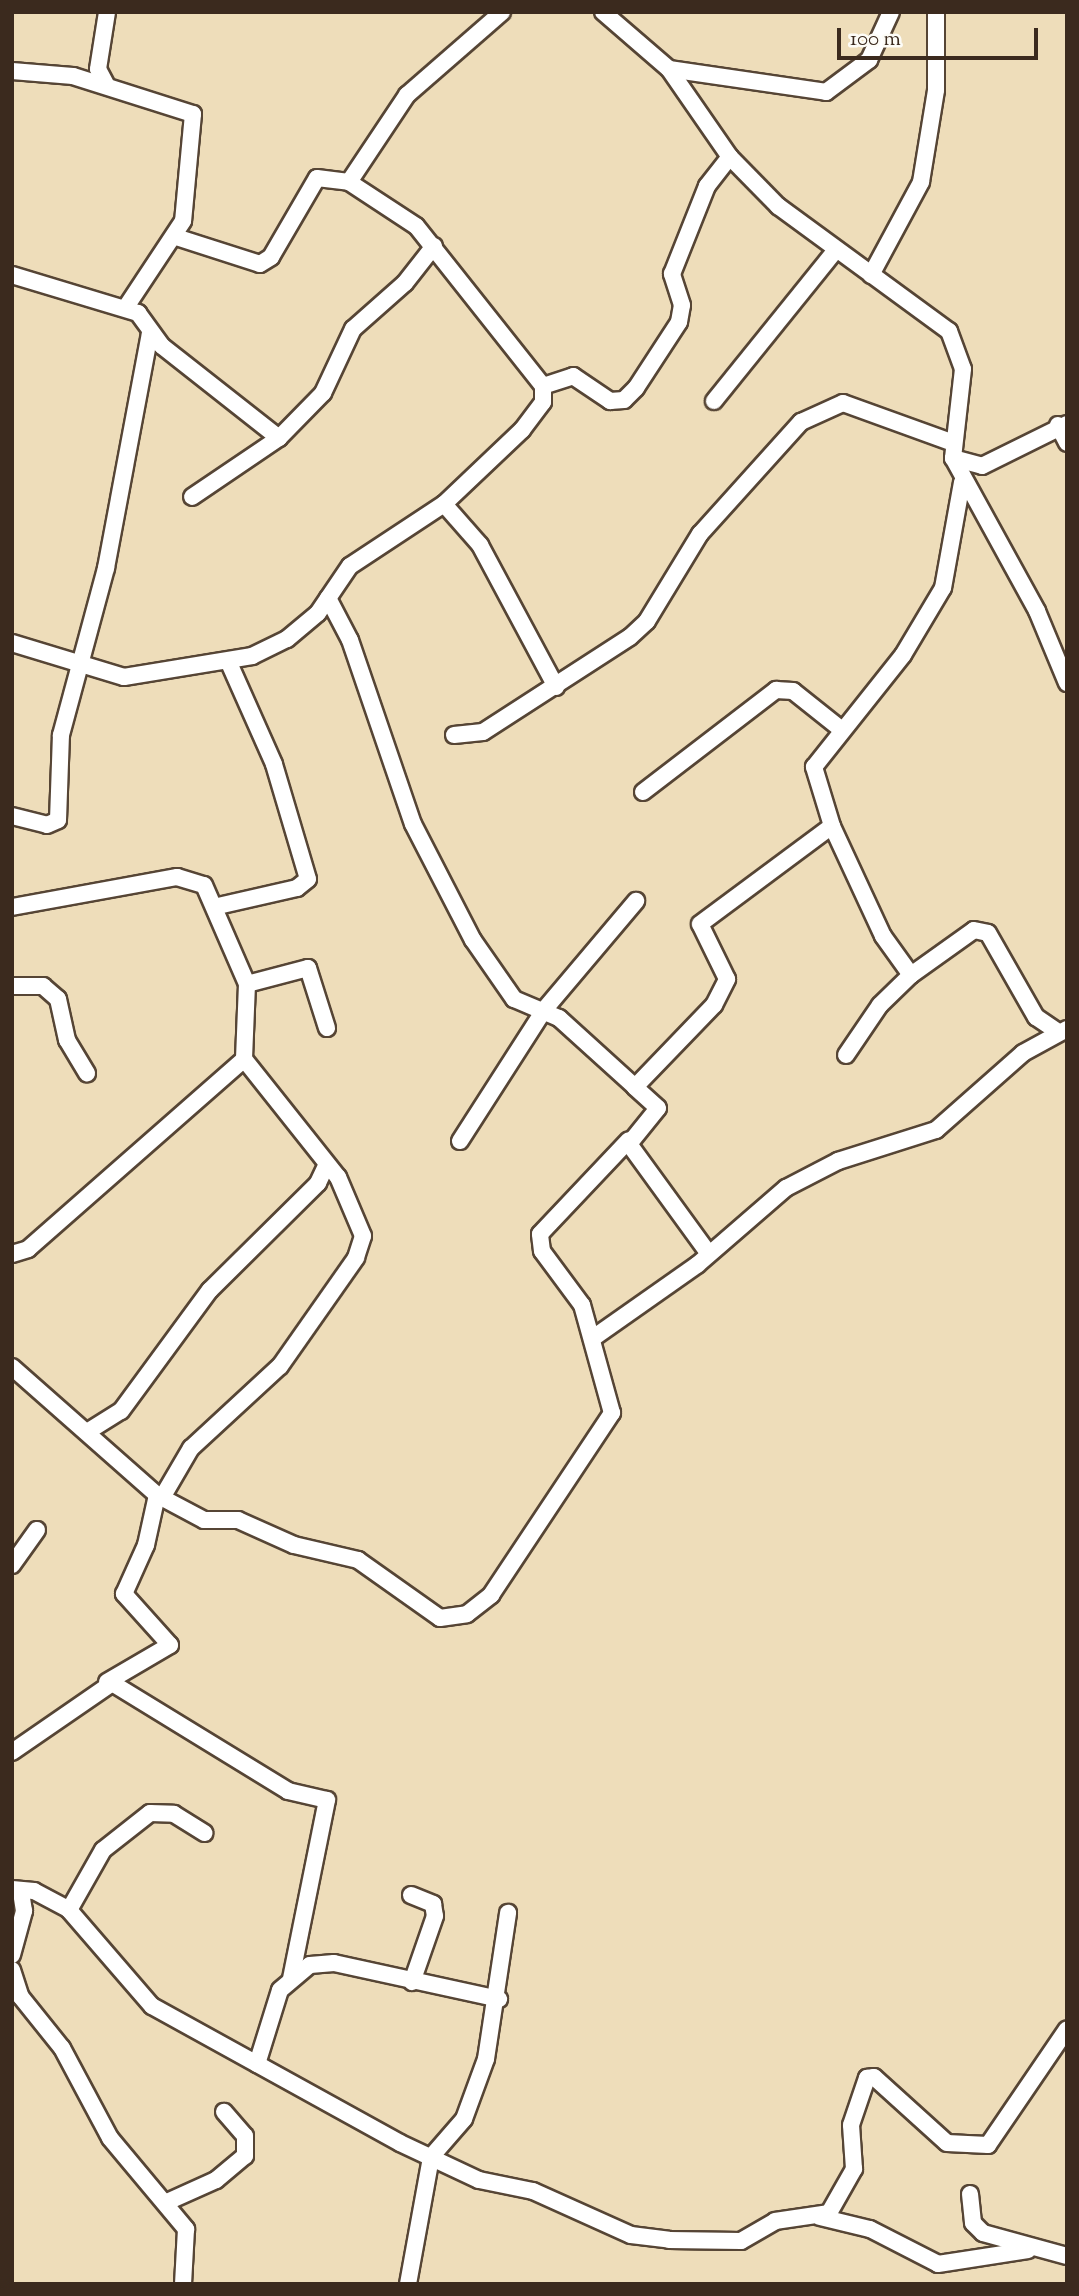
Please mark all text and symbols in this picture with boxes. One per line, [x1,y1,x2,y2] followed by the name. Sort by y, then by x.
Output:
[841,14,1042,58] scale bar
[850,25,901,55] text: 100 m

